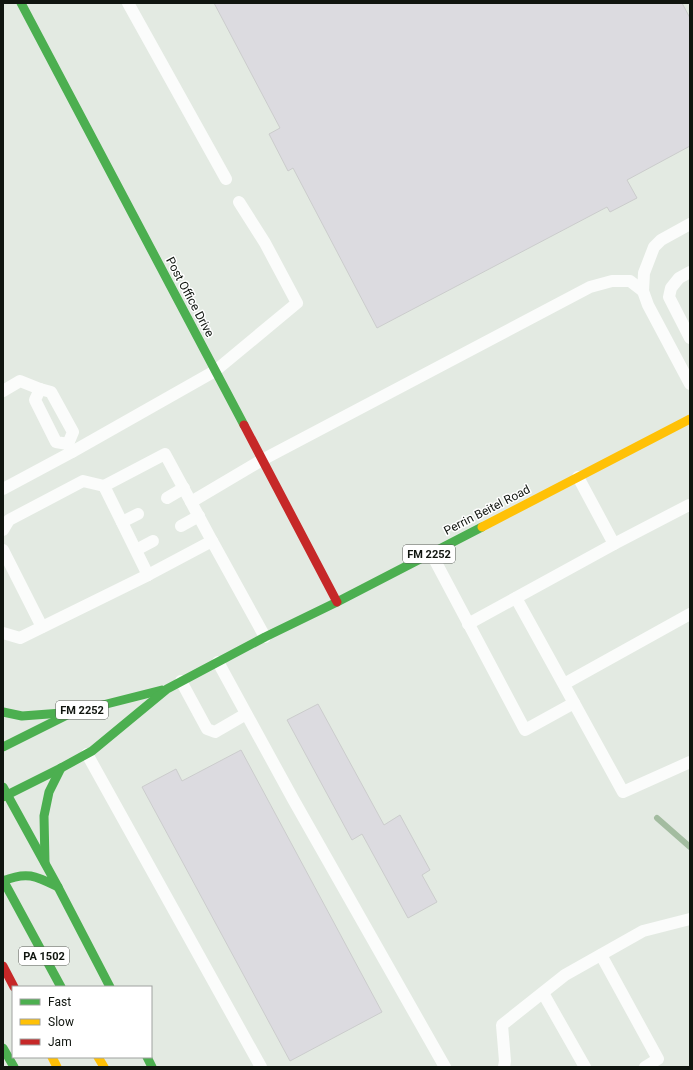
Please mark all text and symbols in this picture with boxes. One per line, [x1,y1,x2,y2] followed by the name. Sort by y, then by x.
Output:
[163,255,217,339] street label: Post Office Drive
[441,482,533,538] street label: Perrin Beitel Road
[403,545,455,563] road number: FM 2252
[56,701,108,719] road number: FM 2252
[19,947,69,965] road number: PA 1502
[12,986,152,1058] legend
[48,995,71,1009] text: Fast
[48,1015,74,1029] text: Slow
[48,1035,72,1049] text: Jam

